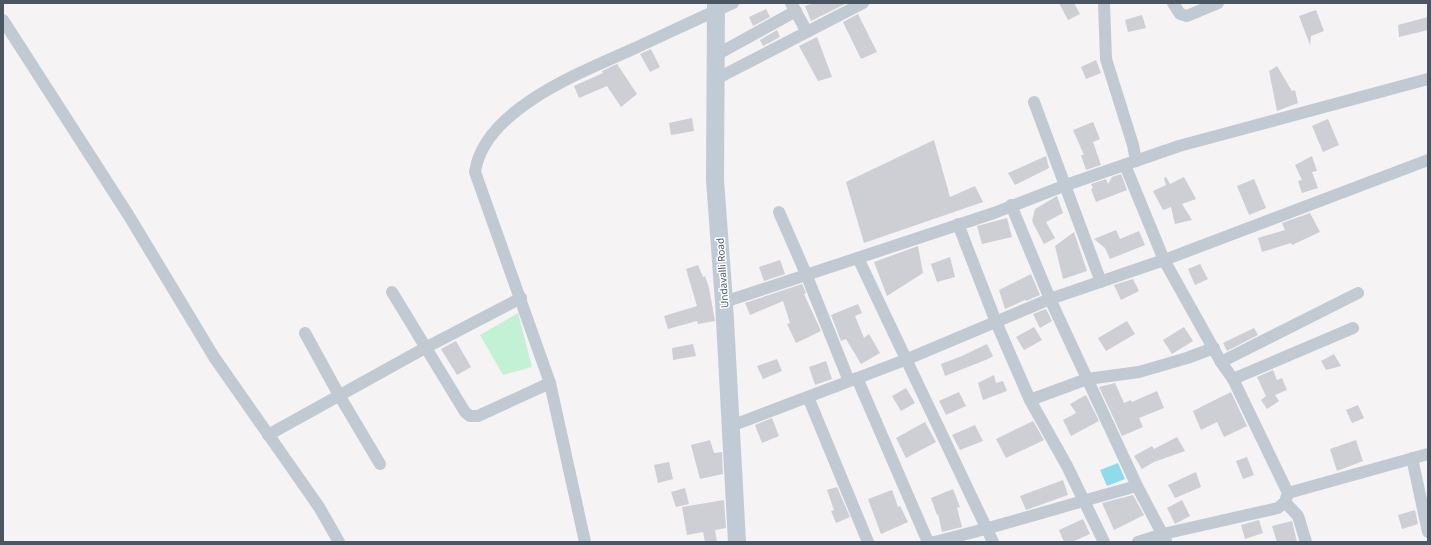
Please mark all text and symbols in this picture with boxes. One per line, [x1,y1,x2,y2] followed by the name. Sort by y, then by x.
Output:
[713,237,731,309] street label: Undavalli Road

